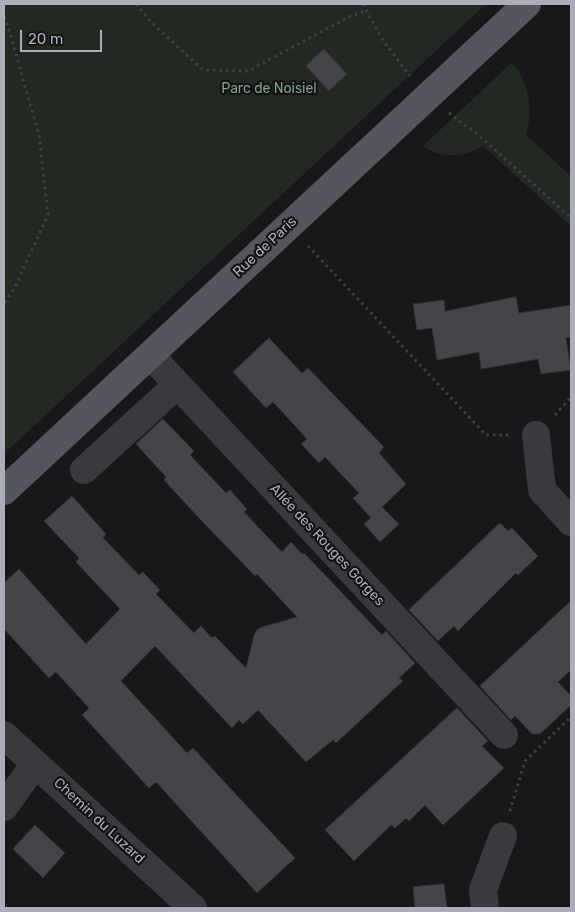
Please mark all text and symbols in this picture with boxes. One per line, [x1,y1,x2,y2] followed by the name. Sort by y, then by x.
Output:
[22,20,105,52] scale bar
[28,30,63,48] text: 20 m
[221,81,317,97] park label: Parc de Noisiel
[230,213,300,281] street label: Rue de Paris
[266,481,388,609] street label: Allée des Rouges Gorges
[50,775,148,867] street label: Chemin du Luzard

